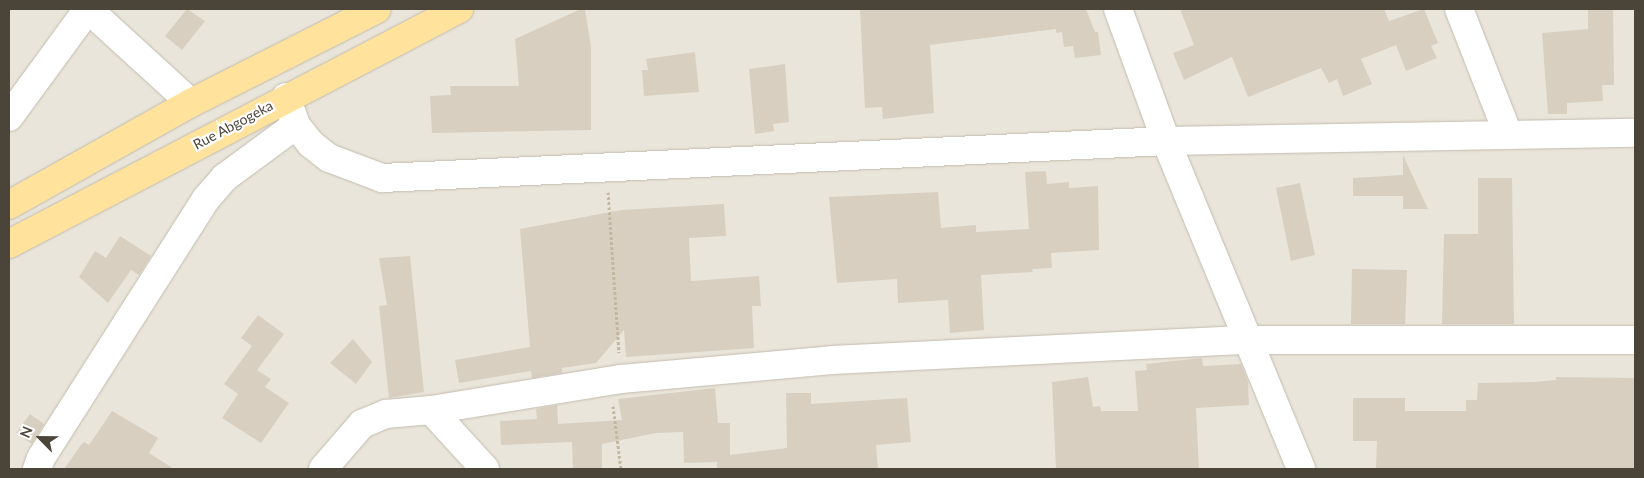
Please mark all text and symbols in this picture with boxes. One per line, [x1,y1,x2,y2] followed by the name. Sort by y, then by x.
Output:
[190,97,276,153] street label: Rue Abgogeka
[15,413,65,463] north arrow
[16,424,36,440] text: N

